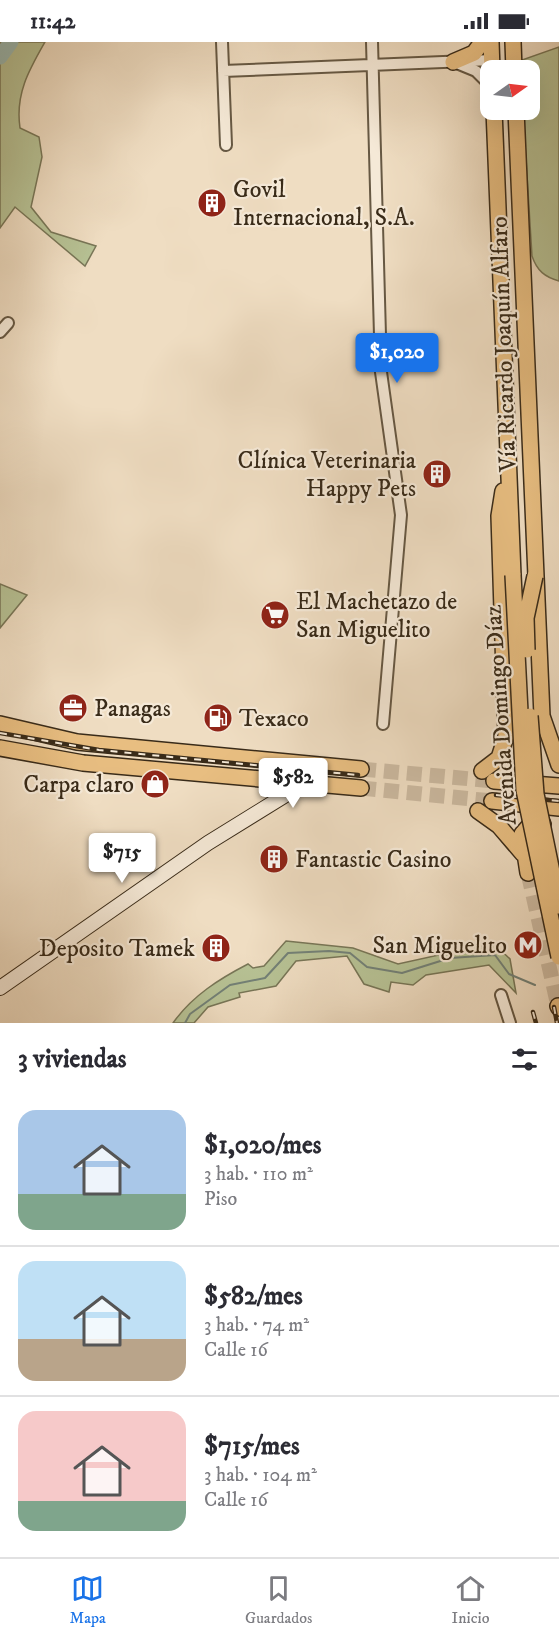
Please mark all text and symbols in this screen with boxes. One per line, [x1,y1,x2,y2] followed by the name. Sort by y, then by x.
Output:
[30,8,75,35] text: 11:42
[480,60,540,120] north arrow
[480,60,540,120] map controls
[233,175,415,233] place label: Govil Internacional, S.A.
[196,187,228,219] building icon: Govil Internacional, S.A.
[485,216,523,473] street label: Vía Ricardo Joaquín Alfaro
[348,333,446,384] pin: $1,020
[370,340,425,365] text: $1,020
[238,446,417,504] place label: Clínica Veterinaria Happy Pets
[421,458,453,490] building icon: Clínica Veterinaria Happy Pets
[296,587,457,645] place label: El Machetazo de San Miguelito
[259,599,291,631] supermarket icon: El Machetazo de San Miguelito
[478,603,524,826] street label: Avenida Domingo Díaz
[57,692,89,724] office icon: Panagas
[94,694,171,724] place label: Panagas
[202,702,234,734] fuel station icon: Texaco
[239,704,309,734] place label: Texaco
[257,758,329,809] pin: $582
[273,765,313,790] text: $582
[139,768,171,800] shop icon: Carpa claro
[23,770,134,800] place label: Carpa claro
[86,833,158,884] pin: $715
[103,840,141,865] text: $715
[258,843,290,875] building icon: Fantastic Casino
[295,845,451,875] place label: Fantastic Casino
[512,929,544,961] metro station icon: San Miguelito
[373,931,507,961] place label: San Miguelito
[200,932,232,964] building icon: Deposito Tamek
[39,934,195,964] place label: Deposito Tamek
[18,1043,127,1076] text: 3 viviendas
[508,1043,541,1076] icon: filters
[204,1129,321,1162] text: $1,020/mes
[66,1134,138,1206] icon: home
[204,1162,313,1187] text: 3 hab. · 110 m²
[204,1187,237,1212] text: Piso
[204,1280,303,1313] text: $582/mes
[66,1285,138,1357] icon: home
[204,1313,309,1338] text: 3 hab. · 74 m²
[204,1338,268,1363] text: Calle 16
[204,1430,300,1463] text: $715/mes
[66,1435,138,1507] icon: home
[204,1463,317,1488] text: 3 hab. · 104 m²
[204,1488,268,1513] text: Calle 16
[70,1572,106,1628] tab: Mapa
[245,1572,312,1628] tab: Guardados
[452,1572,489,1628] tab: Inicio

